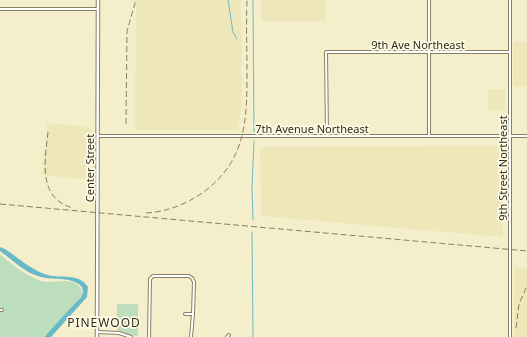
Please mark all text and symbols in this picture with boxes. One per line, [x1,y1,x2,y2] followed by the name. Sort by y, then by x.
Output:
[371,37,465,52] street label: 9th Ave Northeast
[495,115,510,221] street label: 9th Street Northeast
[255,121,369,136] street label: 7th Avenue Northeast
[82,134,97,202] street label: Center Street
[67,314,141,331] district label: PINEWOOD

